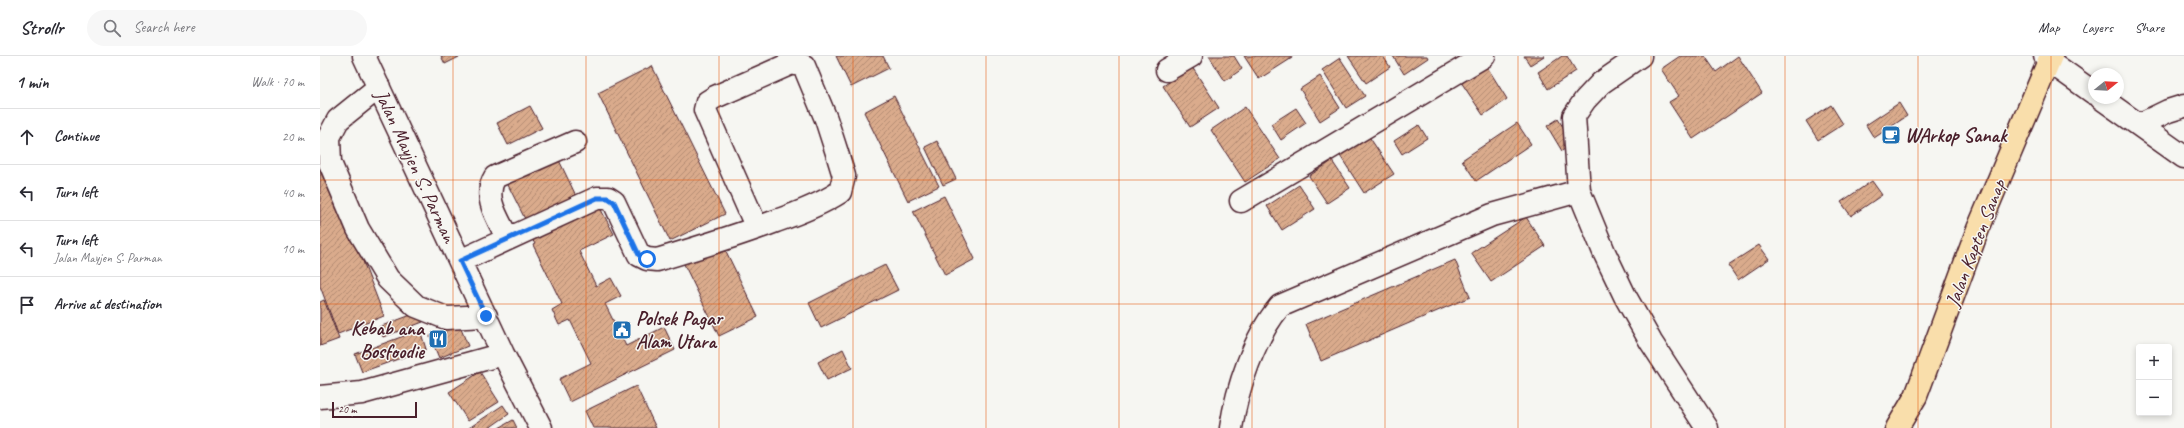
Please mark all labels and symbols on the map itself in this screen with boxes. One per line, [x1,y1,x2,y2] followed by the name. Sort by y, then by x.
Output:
[2088,68,2124,104] north arrow
[369,85,462,248] street label: Jalan Mayjen S. Parman
[1905,123,2008,148] place label: WArkop Sanak
[1880,124,1902,146] cafe icon: WArkop Sanak
[1939,175,2012,311] street label: Jalan Kapten Sanap
[638,250,656,268] route start
[636,306,725,354] place label: Polsek Pagar Alam Utara
[477,307,495,325] route end
[351,316,426,364] place label: Kebab ana Bosfoodie
[611,319,633,341] public building icon: Polsek Pagar Alam Utara
[427,328,449,350] restaurant icon: Kebab ana Bosfoodie
[332,400,417,419] scale bar

